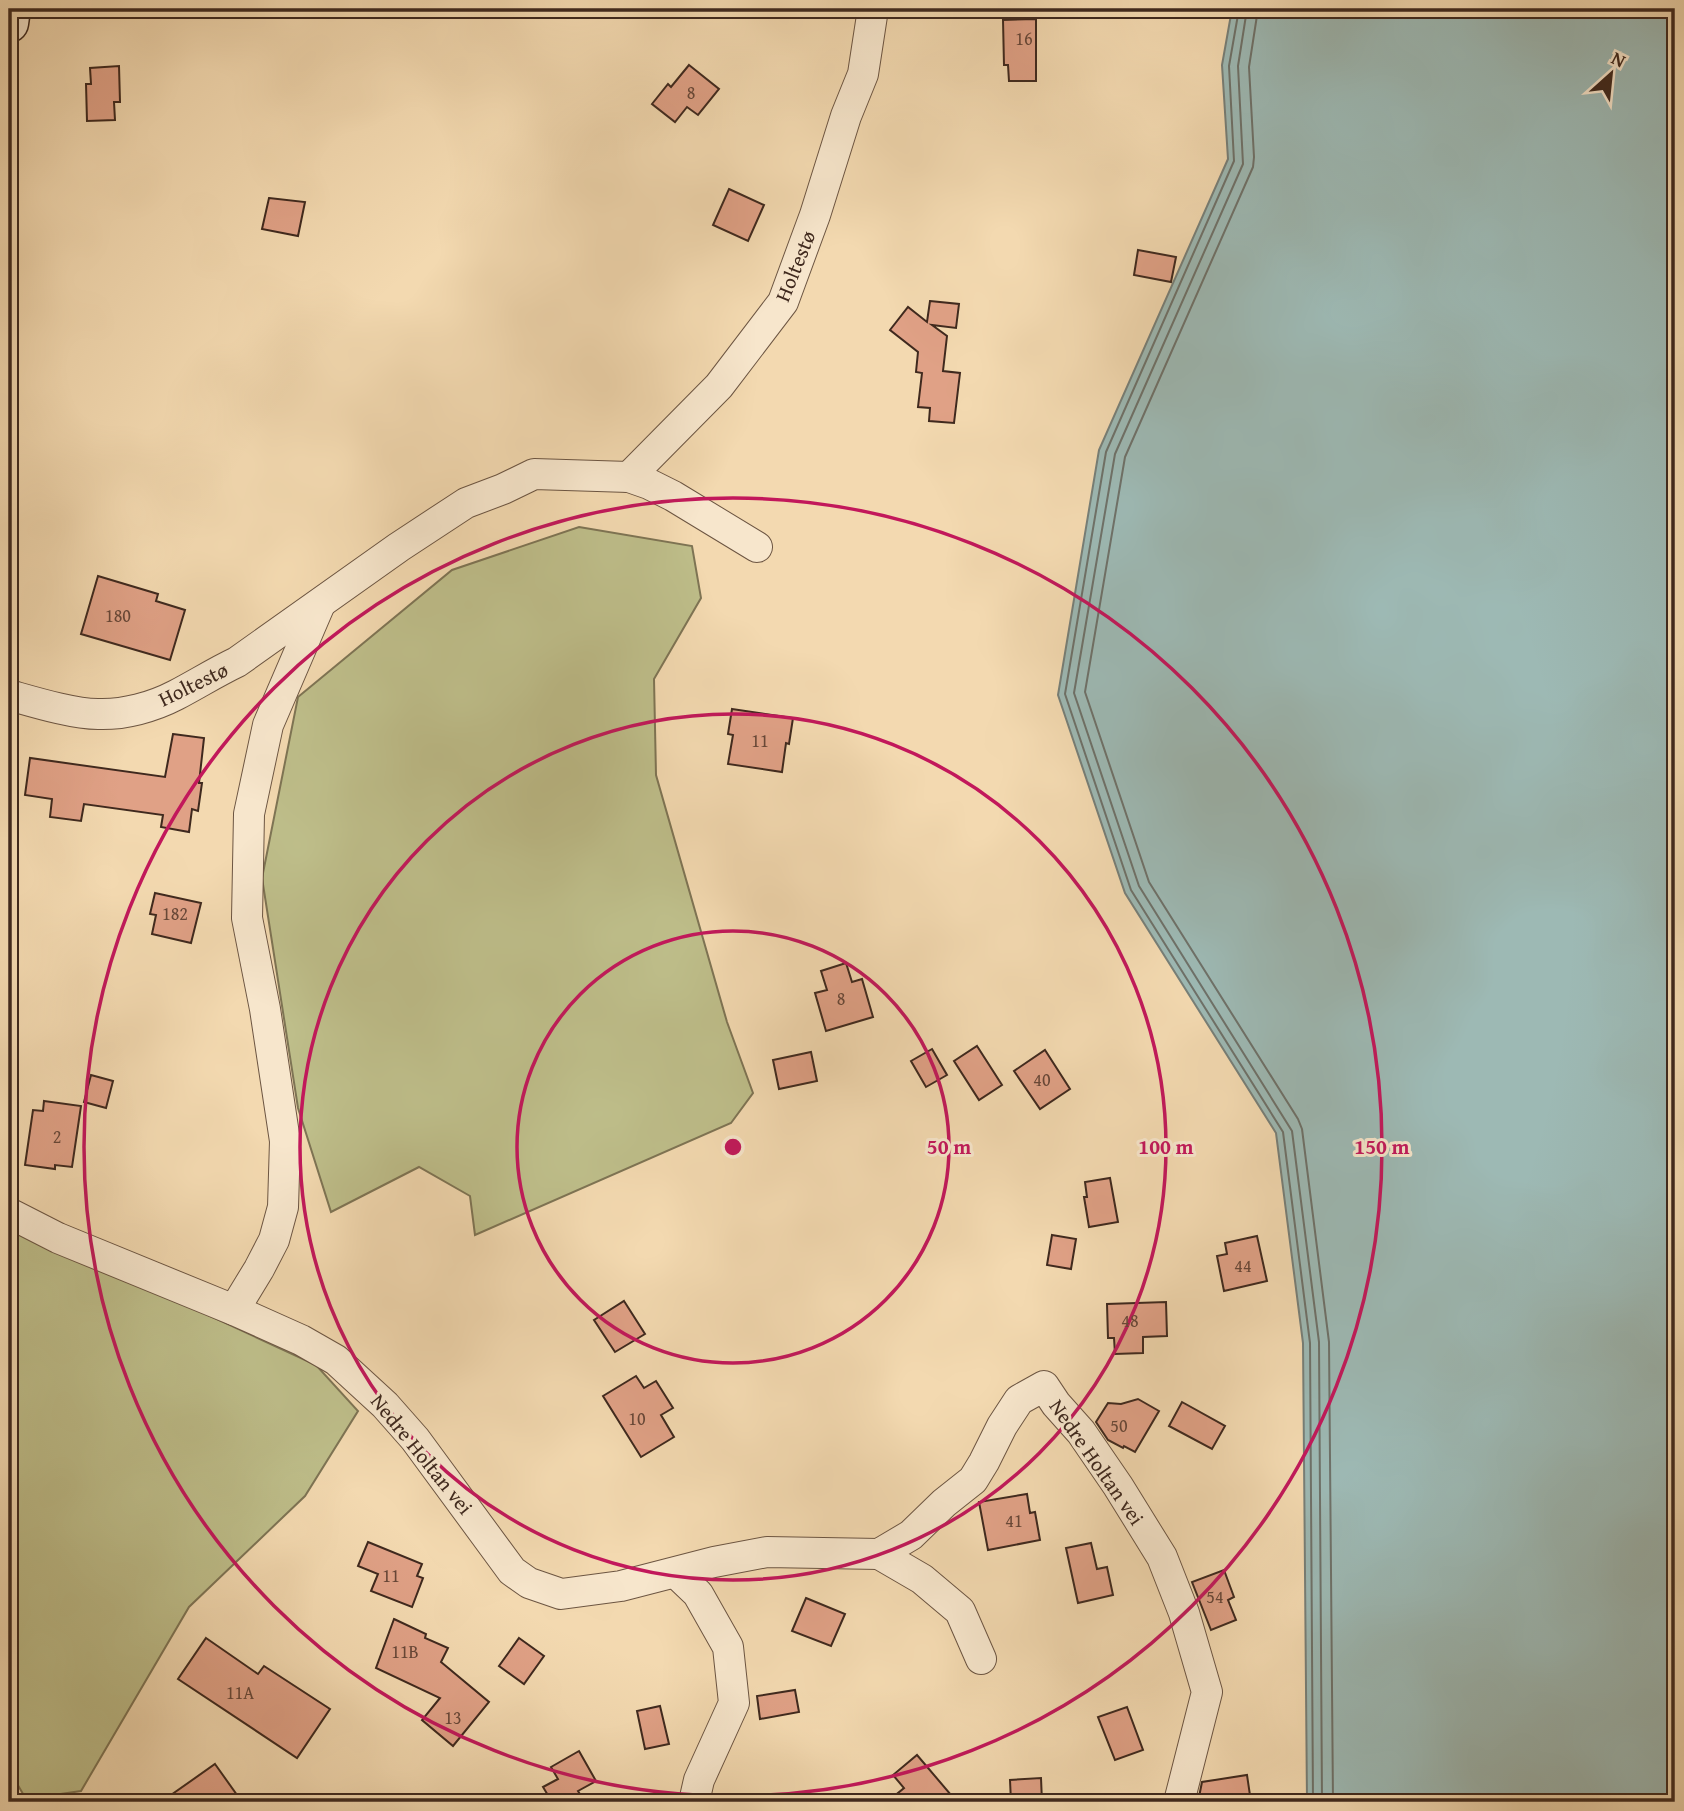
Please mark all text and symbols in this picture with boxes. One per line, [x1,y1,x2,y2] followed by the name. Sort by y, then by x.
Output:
[1015,25,1033,52] house number: 16
[1576,38,1646,108] north arrow
[1607,43,1631,74] text: N
[687,79,695,106] house number: 8
[767,226,823,306] street label: Holtestø
[105,602,131,629] house number: 180
[153,654,233,714] street label: Holtestø
[751,727,769,754] house number: 11
[162,900,188,927] house number: 182
[837,985,845,1012] house number: 8
[1033,1066,1051,1093] house number: 40
[53,1123,61,1150] house number: 2
[927,1131,971,1162] text: 50 m
[1138,1131,1194,1162] text: 100 m
[1354,1131,1410,1162] text: 150 m
[721,1135,745,1159] centre of rings
[1234,1252,1252,1279] house number: 44
[1121,1307,1139,1334] house number: 48
[364,1387,481,1521] street label: Nedre Holtan vei
[1042,1393,1152,1531] street label: Nedre Holtan vei
[628,1405,646,1432] house number: 10
[1110,1412,1128,1439] house number: 50
[1005,1507,1023,1534] house number: 41
[382,1562,400,1589] house number: 11
[1206,1583,1224,1610] house number: 54
[391,1638,419,1665] house number: 11B
[226,1679,254,1706] house number: 11A
[444,1704,462,1731] house number: 13

